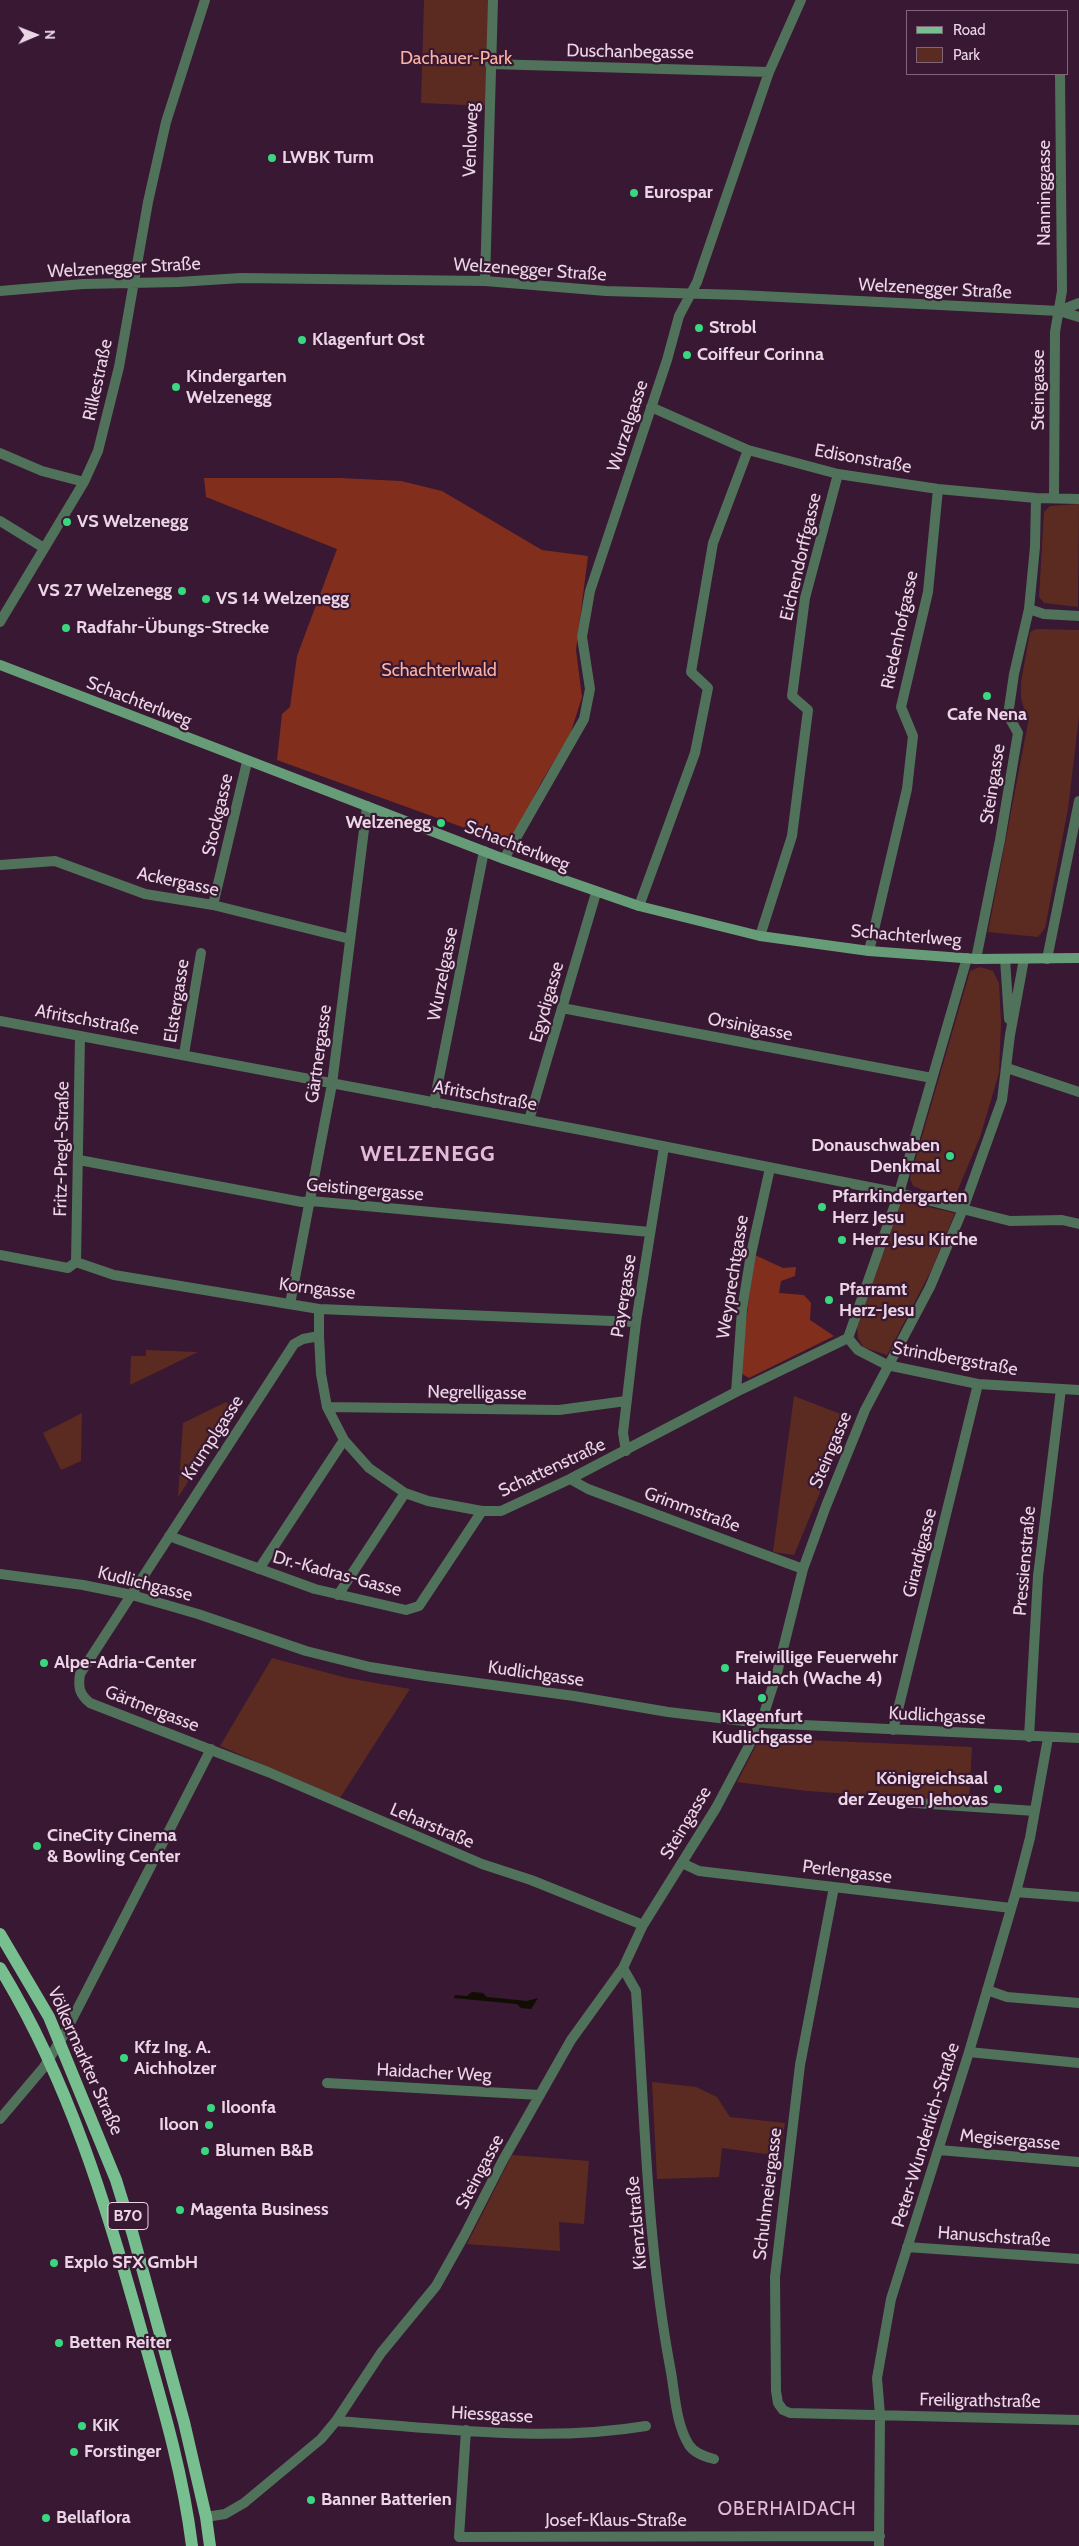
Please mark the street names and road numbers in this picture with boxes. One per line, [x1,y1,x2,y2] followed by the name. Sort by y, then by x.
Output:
[566,40,694,64] street label: Duschanbegasse
[459,103,483,177] street label: Venloweg
[1034,140,1056,246] street label: Nanninggasse
[47,253,201,283] street label: Welzenegger Straße
[453,254,607,286] street label: Welzenegger Straße
[858,274,1012,304] street label: Welzenegger Straße
[79,337,117,423] street label: Rilkestraße
[1028,349,1050,431] street label: Steingasse
[603,377,653,475] street label: Wurzelgasse
[813,440,913,478] street label: Edisonstraße
[776,491,826,623] street label: Eichendorffgasse
[877,569,923,691] street label: Riedenhofgasse
[83,672,195,732] street label: Schachterlweg
[976,742,1010,826] street label: Steingasse
[198,772,238,858] street label: Stockgasse
[461,816,573,876] street label: Schachterlweg
[135,863,221,901] street label: Ackergasse
[850,920,962,952] street label: Schachterlweg
[423,925,463,1023] street label: Wurzelgasse
[160,958,194,1044] street label: Elstergasse
[525,959,569,1045] street label: Egydigasse
[33,1000,141,1040] street label: Afritschstraße
[301,1003,337,1105] street label: Gärtnergasse
[706,1008,794,1046] street label: Orsinigasse
[431,1076,539,1116] street label: Afritschstraße
[50,1081,74,1217] street label: Fritz-Pregl-Straße
[305,1174,425,1206] street label: Geistingergasse
[713,1214,753,1340] street label: Weyprechtgasse
[607,1253,641,1339] street label: Payergasse
[277,1274,357,1304] street label: Korngasse
[891,1337,1019,1381] street label: Strindbergstraße
[427,1381,527,1405] street label: Negrelligasse
[178,1391,248,1485] street label: Krumplgasse
[805,1408,857,1492] street label: Steingasse
[495,1434,609,1502] street label: Schattenstraße
[641,1483,743,1537] street label: Grimmstraße
[1009,1505,1041,1617] street label: Pressienstraße
[899,1506,941,1600] street label: Girardigasse
[270,1546,404,1602] street label: Dr.-Kadras-Gasse
[95,1562,195,1606] street label: Kudlichgasse
[487,1657,585,1691] street label: Kudlichgasse
[102,1681,202,1737] street label: Gärtnergasse
[888,1703,986,1729] street label: Kudlichgasse
[656,1783,716,1863] street label: Steingasse
[387,1799,477,1853] street label: Leharstraße
[801,1856,893,1888] street label: Perlengasse
[43,1984,127,2138] street label: Völkermarkter Straße
[888,2040,964,2230] street label: Peter-Wunderlich-Straße
[376,2059,492,2087] street label: Haidacher Weg
[959,2125,1061,2155] street label: Megisergasse
[749,2127,787,2261] street label: Schuhmeiergasse
[451,2131,509,2213] street label: Steingasse
[622,2175,652,2271] street label: Kienzlstraße
[108,2202,148,2230] road number: B70
[937,2222,1051,2252] street label: Hanuschstraße
[919,2389,1041,2413] street label: Freiligrathstraße
[450,2402,534,2428] street label: Hiessgasse
[545,2510,687,2532] street label: Josef-Klaus-Straße

